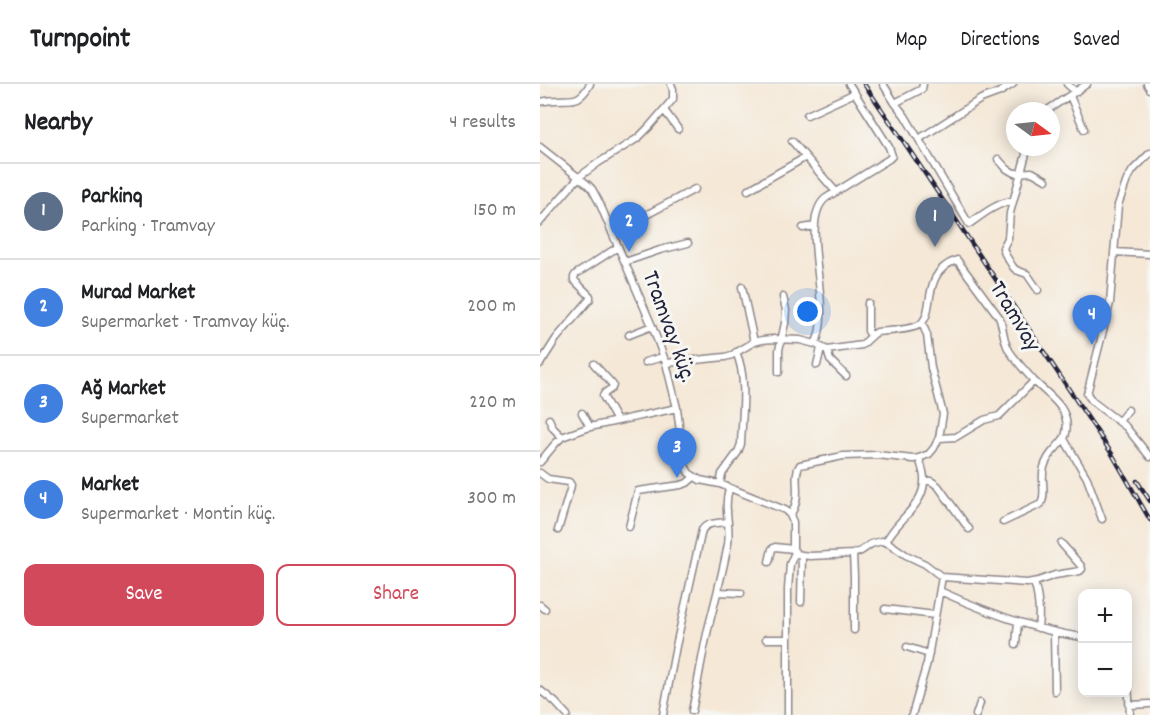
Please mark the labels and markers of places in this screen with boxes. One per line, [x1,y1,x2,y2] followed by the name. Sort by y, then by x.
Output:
[916,198,954,247] pin: 1
[610,202,649,252] pin: 2
[1072,296,1112,345] pin: 4
[658,428,696,478] pin: 3

